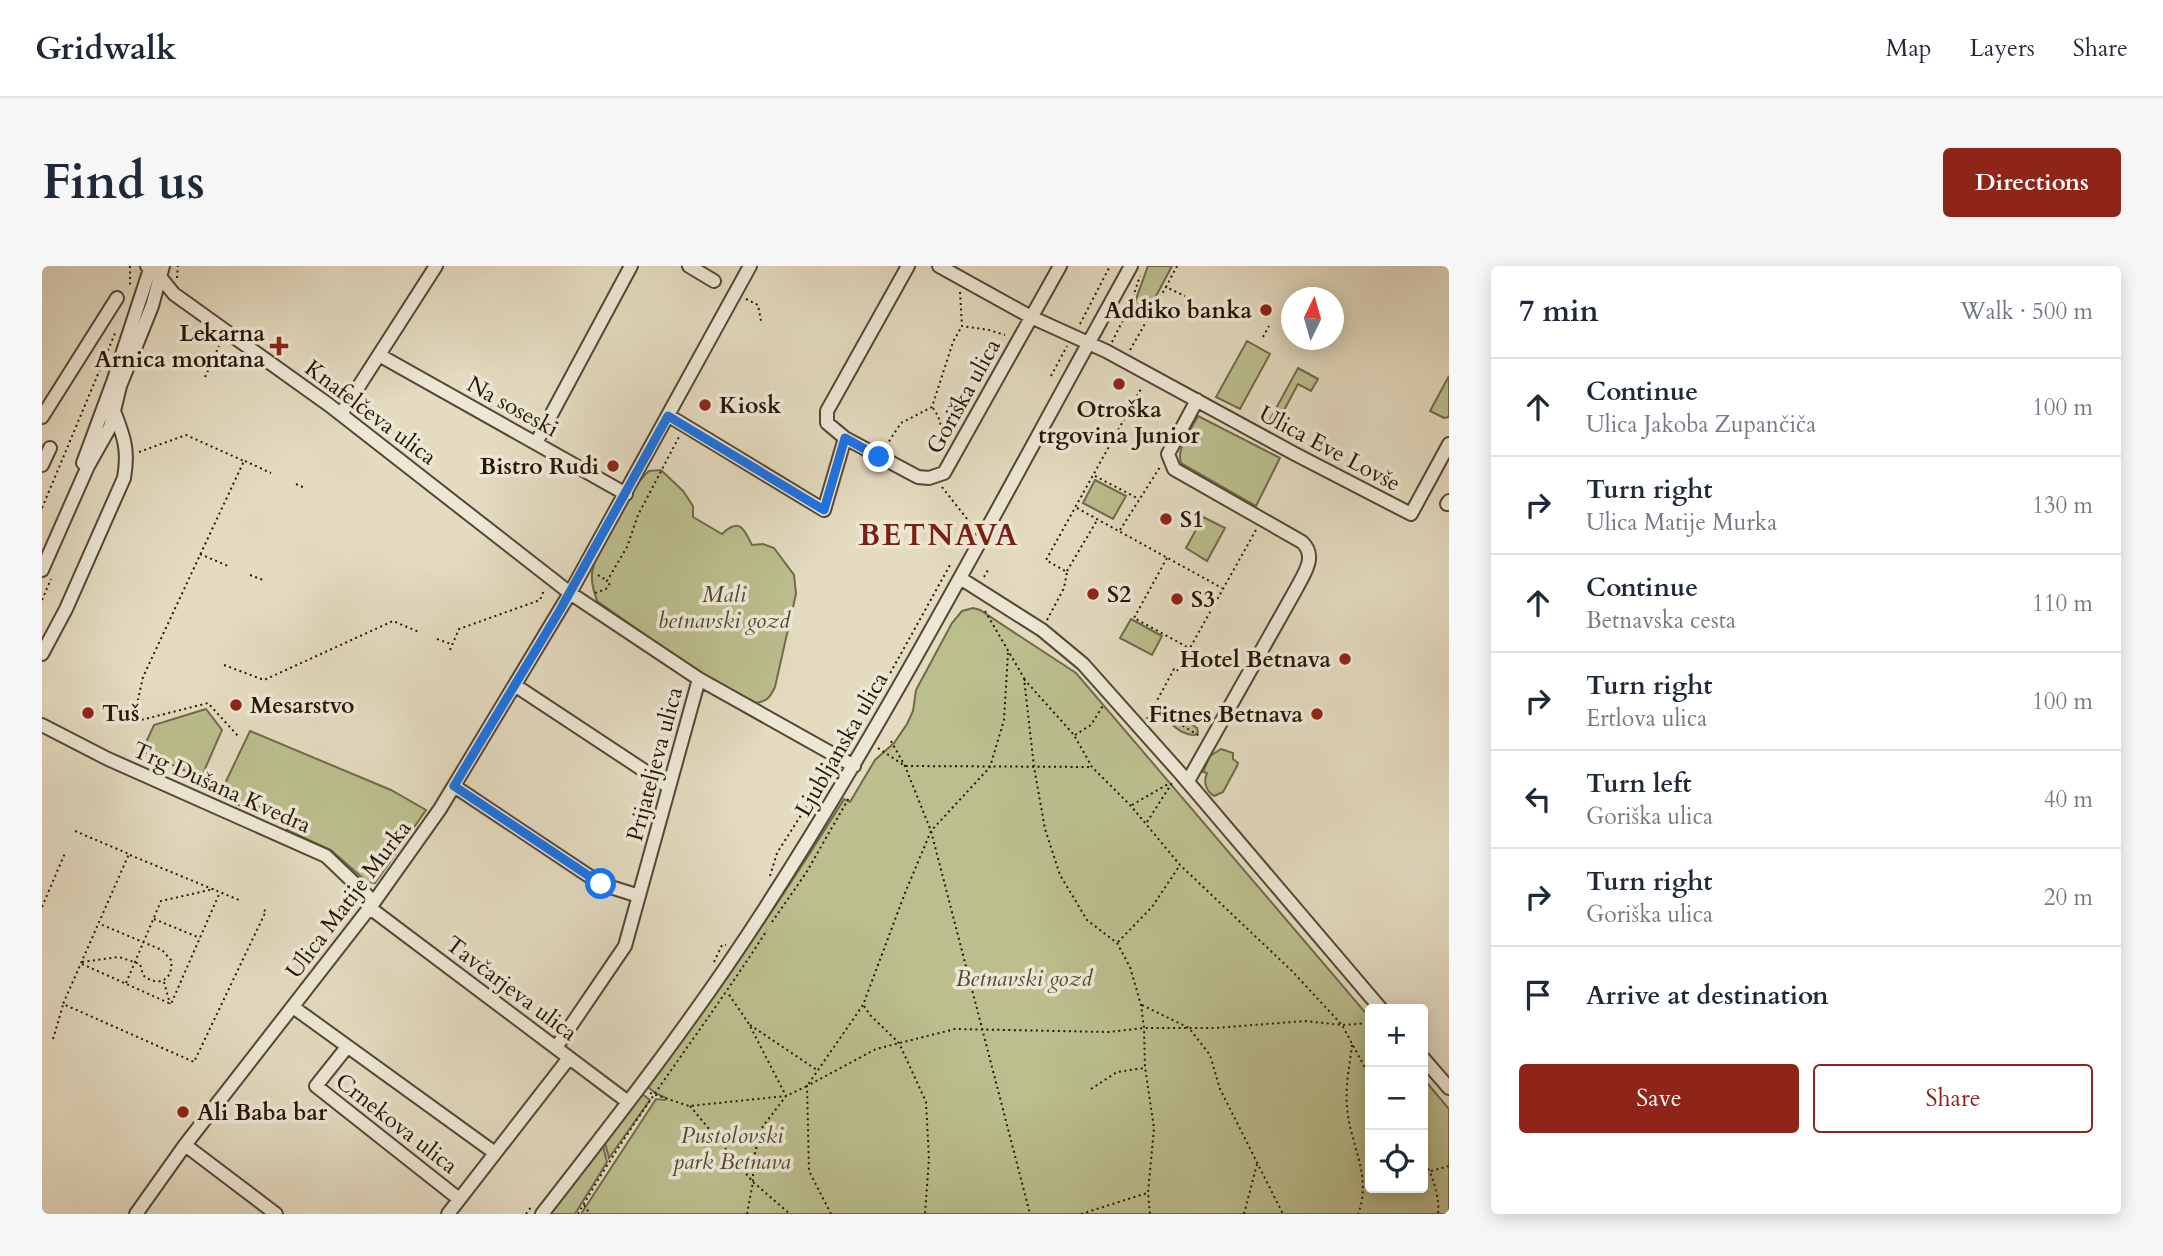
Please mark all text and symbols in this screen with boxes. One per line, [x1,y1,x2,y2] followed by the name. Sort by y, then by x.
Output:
[35,26,177,71] text: Gridwalk
[1886,32,1932,65] text: Map
[1970,32,2035,65] text: Layers
[2073,32,2128,65] text: Share
[1943,148,2121,217] button: Directions
[42,149,205,216] text: Find us
[1281,287,1344,350] north arrow
[1519,291,1599,332] text: 7 min
[1104,295,1253,326] place label: Addiko banka
[1960,296,2093,327] text: Walk · 500 m
[1258,302,1274,318] marker: Addiko banka
[94,318,266,375] place label: Lekarna Arnica montana
[919,333,1008,459] street label: Goriška ulica
[271,338,287,354] marker: Lekarna Arnica montana
[298,353,443,472] street label: Knafelčeva ulica
[461,369,564,444] street label: Na soseski
[1586,374,1698,409] text: Continue
[1111,376,1127,392] marker: Otroška trgovina Junior
[1519,388,1557,426] icon: ahead
[719,390,782,421] place label: Kiosk
[2032,392,2093,423] text: 100 m
[1038,394,1200,451] place label: Otroška trgovina Junior
[697,397,713,413] marker: Kiosk
[1253,398,1406,499] street label: Ulica Eve Lovše
[1586,409,1816,440] text: Ulica Jakoba Zupančiča
[863,441,894,472] route end
[480,451,599,482] place label: Bistro Rudi
[605,458,621,474] marker: Bistro Rudi
[1586,472,1713,507] text: Turn right
[1519,486,1557,524] icon: right
[2032,490,2093,521] text: 130 m
[1180,504,1204,535] place label: S1
[1586,507,1777,538] text: Ulica Matije Murka
[1158,511,1174,527] marker: S1
[858,515,1020,556] district label: BETNAVA
[1586,570,1698,605] text: Continue
[658,579,791,636] park label: Mali betnavski gozd
[1107,579,1131,610] place label: S2
[1191,584,1215,615] place label: S3
[1519,584,1557,622] icon: ahead
[1085,586,1101,602] marker: S2
[2032,588,2093,619] text: 110 m
[1169,591,1185,607] marker: S3
[1586,605,1736,636] text: Betnavska cesta
[1180,644,1332,675] place label: Hotel Betnava
[1337,651,1353,667] marker: Hotel Betnava
[787,666,895,822] street label: Ljubljanska ulica
[1586,668,1713,703] text: Turn right
[1519,682,1557,720] icon: right
[619,684,690,845] street label: Prijateljeva ulica
[2032,686,2093,717] text: 100 m
[250,690,354,721] place label: Mesarstvo
[228,697,244,713] marker: Mesarstvo
[102,698,140,729] place label: Tuš
[1148,699,1304,730] place label: Fitnes Betnava
[1586,703,1707,734] text: Ertlova ulica
[80,705,96,721] marker: Tuš
[1309,706,1325,722] marker: Fitnes Betnava
[128,734,316,841] street label: Trg Dušana Kvedra
[1586,766,1691,801] text: Turn left
[1519,780,1557,818] icon: left
[2044,784,2093,815] text: 40 m
[1586,801,1713,832] text: Goriška ulica
[279,814,418,985] street label: Ulica Matije Murka
[1586,864,1713,899] text: Turn right
[585,868,616,899] route start
[1519,878,1557,916] icon: right
[2044,882,2093,913] text: 20 m
[1586,899,1713,930] text: Goriška ulica
[440,929,584,1048] street label: Tavčarjeva ulica
[956,963,1093,994] park label: Betnavski gozd
[1519,976,1557,1014] icon: arrive
[1586,978,1829,1013] text: Arrive at destination
[1365,1004,1428,1193] map controls
[1365,1004,1428,1067] button: +
[1519,1064,1799,1133] button: Save
[1813,1064,2093,1133] button: Share
[329,1066,464,1181] street label: Crnekova ulica
[1365,1067,1428,1130] button: −
[197,1097,328,1128] place label: Ali Baba bar
[175,1104,191,1120] marker: Ali Baba bar
[671,1120,791,1177] park label: Pustolovski park Betnava
[1365,1130,1428,1193] button: locate

